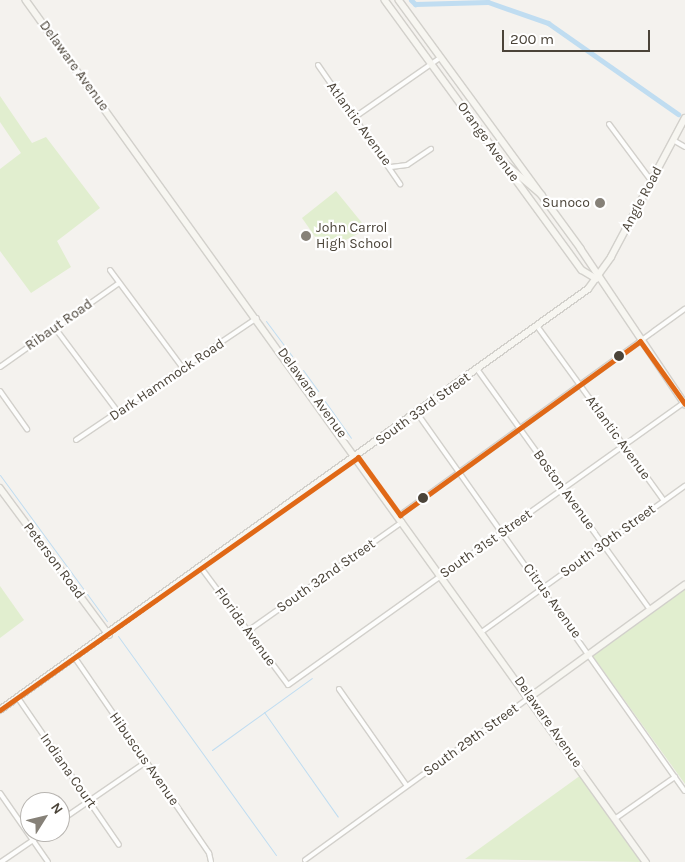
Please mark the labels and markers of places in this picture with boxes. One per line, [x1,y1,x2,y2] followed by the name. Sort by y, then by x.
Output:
[542,195,590,211] place label: Sunoco
[594,197,606,209] marker: Sunoco
[316,220,393,252] place label: John Carrol High School
[300,230,312,242] marker: John Carrol High School
[614,351,624,361] unlabelled marker
[418,493,428,503] unlabelled marker

